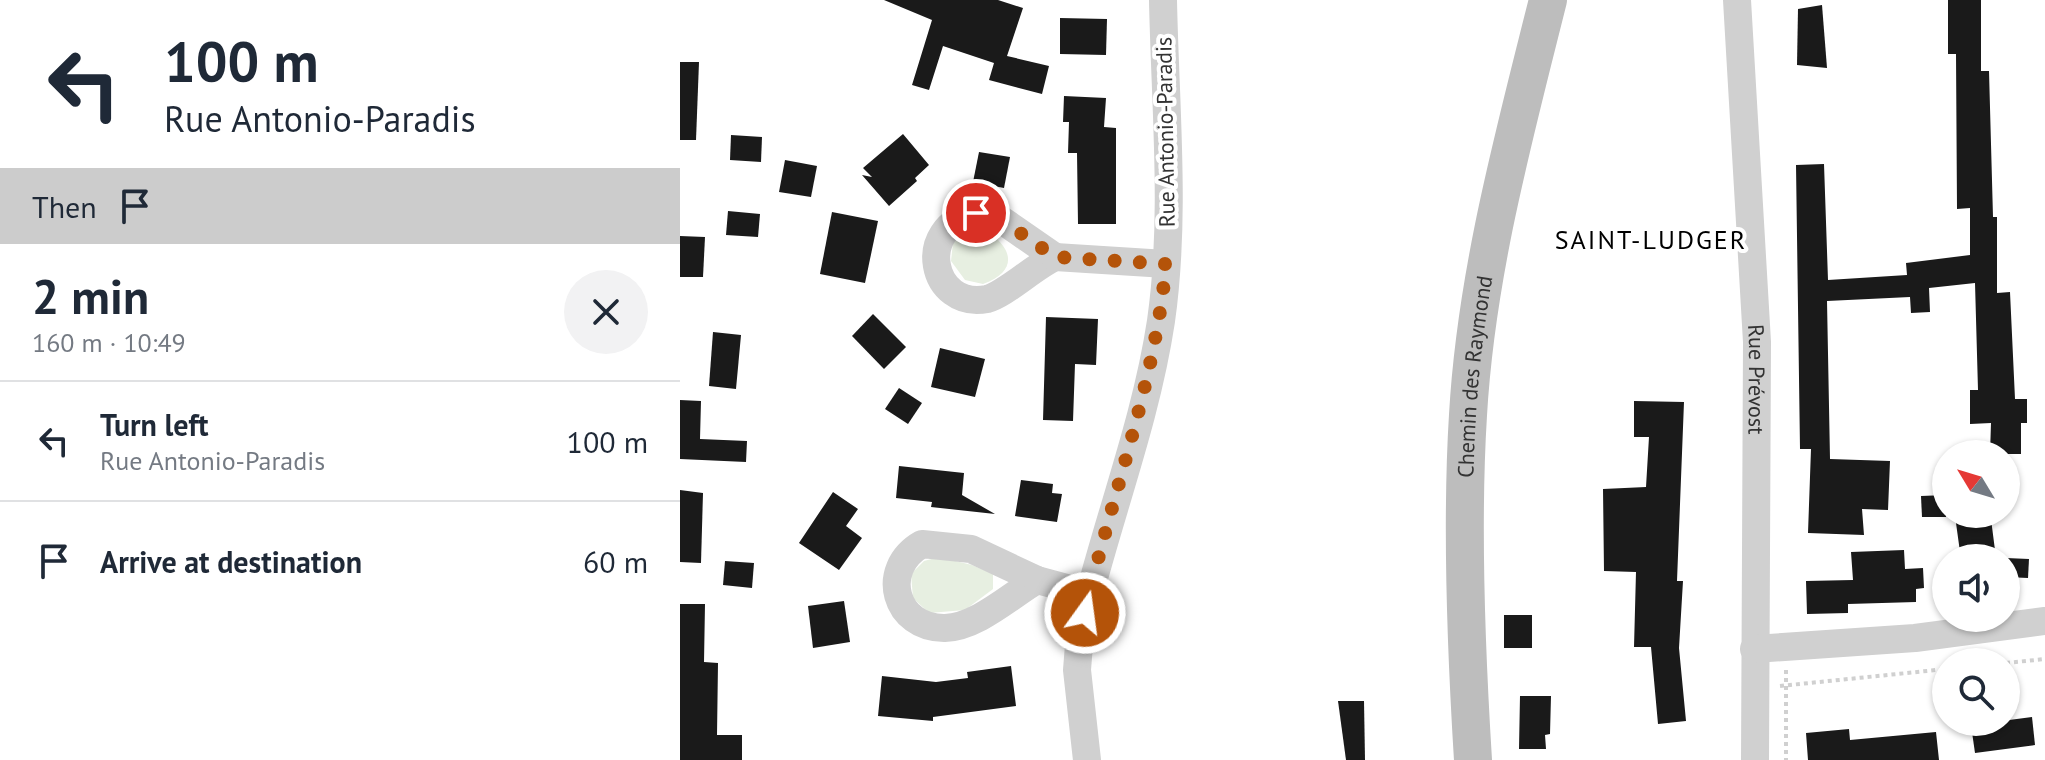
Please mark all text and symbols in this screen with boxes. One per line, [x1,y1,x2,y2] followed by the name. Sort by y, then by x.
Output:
[164,25,319,97] text: 100 m
[32,32,136,136] icon: left
[1149,37,1181,227] street label: Rue Antonio-Paradis
[164,95,476,142] text: Rue Antonio-Paradis
[942,179,1010,247] pin
[113,184,157,228] icon: arrive
[32,187,97,226] text: Then
[954,191,998,235] icon: arrive
[1555,223,1747,256] district label: SAINT-LUDGER
[32,265,149,327] text: 2 min
[564,270,648,354] button: close
[1451,273,1498,478] street label: Chemin des Raymond
[1742,323,1771,435] street label: Rue Prévost
[32,326,186,359] text: 160 m · 10:49
[100,405,208,444] text: Turn left
[32,419,76,463] icon: left
[567,422,648,461] text: 100 m
[1932,440,2020,528] north arrow
[1932,440,2020,736] map controls
[100,444,325,477] text: Rue Antonio-Paradis
[32,539,76,583] icon: arrive
[100,542,362,581] text: Arrive at destination
[583,542,648,581] text: 60 m
[1932,544,2020,632] button: sound
[1043,571,1127,655] position arrow
[1932,648,2020,736] button: search

